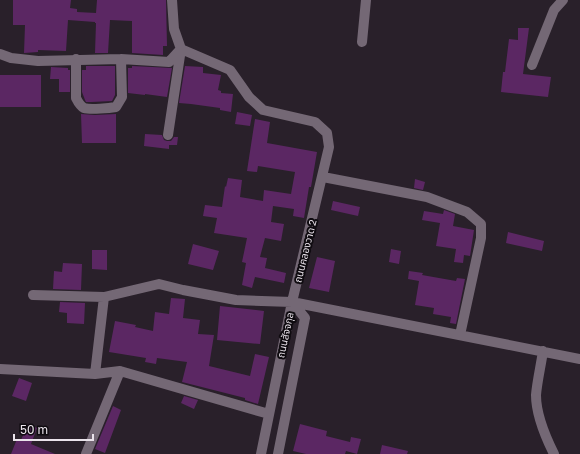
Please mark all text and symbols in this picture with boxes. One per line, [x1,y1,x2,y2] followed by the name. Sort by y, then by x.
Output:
[291,218,319,284] street label: ถนนคลองวาด 2
[274,311,297,359] street label: ถนนสัจจกุล
[14,416,93,442] scale bar
[20,422,48,437] text: 50 m

